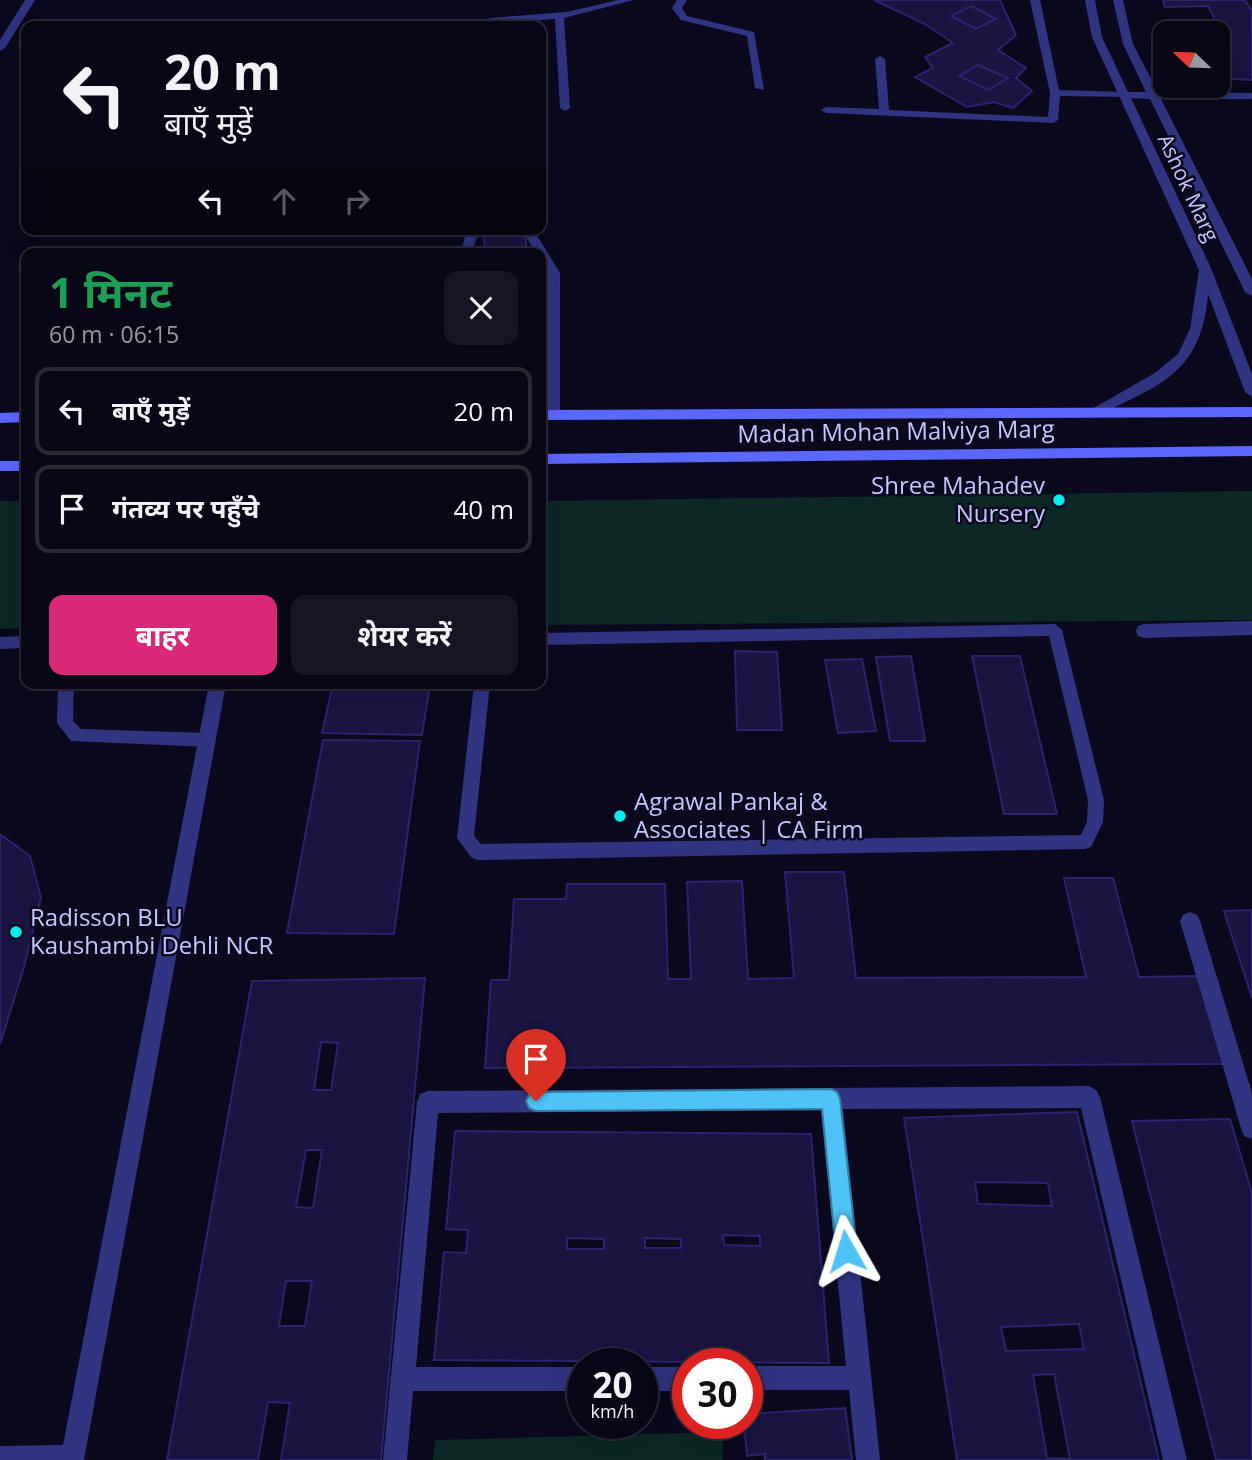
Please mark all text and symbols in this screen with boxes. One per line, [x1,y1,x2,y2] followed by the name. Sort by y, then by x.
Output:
[1153,21,1230,98] north arrow
[1153,21,1230,98] map controls
[164,38,281,104] text: 20 m
[49,49,140,140] icon: left
[164,101,253,144] text: बाएँ मुड़ें
[1152,129,1226,246] street label: Ashok Marg
[192,182,230,220] icon: left
[265,182,303,220] icon: ahead
[338,182,376,220] icon: right
[49,263,172,320] text: 1 मिनट
[444,271,518,345] button: close
[49,318,179,350] text: 60 m · 06:15
[53,392,91,430] icon: left
[112,392,190,428] text: बाएँ मुड़ें
[453,393,514,429] text: 20 m
[737,411,1055,450] street label: Madan Mohan Malviya Marg
[871,468,1046,529] place label: Shree Mahadev Nursery
[53,490,91,528] icon: arrive
[112,490,259,526] text: गंतव्य पर पहुँचे
[453,491,514,527] text: 40 m
[1051,492,1067,508] marker: Shree Mahadev Nursery
[49,595,277,675] button: बाहर
[291,595,518,675] button: शेयर करें
[634,784,864,845] place label: Agrawal Pankaj & Associates | CA Firm
[612,808,628,824] marker: Agrawal Pankaj & Associates | CA Firm
[30,900,274,961] place label: Radisson BLU Kaushambi Dehli NCR
[8,924,24,940] marker: Radisson BLU Kaushambi Dehli NCR
[506,1029,566,1101] pin
[517,1040,555,1078] icon: arrive
[809,1214,883,1288] position arrow
[672,1348,763,1439] speed limit sign: 30
[592,1361,633,1408] text: 20
[591,1399,634,1423] text: km/h

